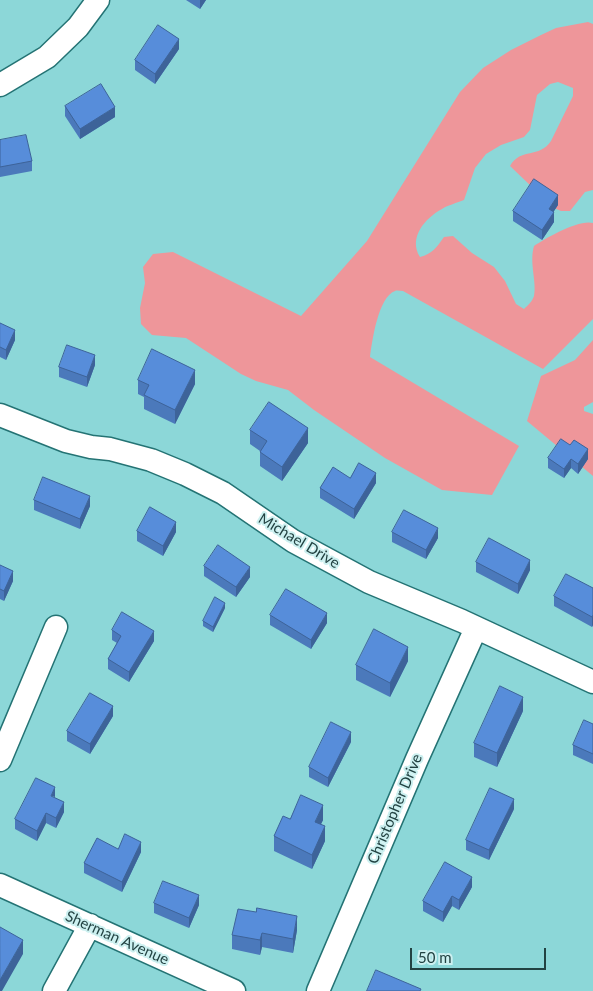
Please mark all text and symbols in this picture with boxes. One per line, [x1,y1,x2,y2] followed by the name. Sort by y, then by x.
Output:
[255,510,343,572] street label: Michael Drive
[364,751,426,867] street label: Christopher Drive
[62,907,172,969] street label: Sherman Avenue
[413,938,549,970] scale bar
[418,948,452,966] text: 50 m

